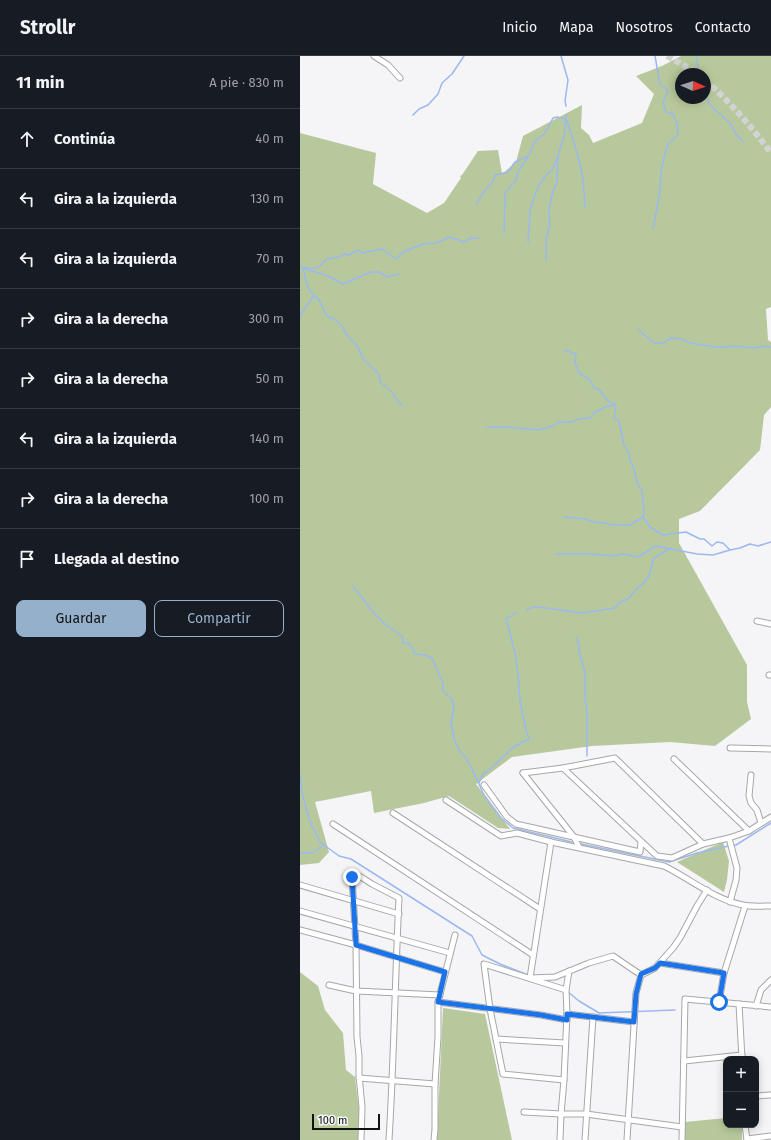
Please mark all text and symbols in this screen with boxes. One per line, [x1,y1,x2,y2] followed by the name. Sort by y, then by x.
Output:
[20,16,75,39] text: Strollr
[502,19,537,36] text: Inicio
[559,19,594,36] text: Mapa
[616,19,673,36] text: Nosotros
[695,19,751,36] text: Contacto
[675,68,711,104] north arrow
[16,72,64,93] text: 11 min
[209,75,284,90] text: A pie · 830 m
[16,128,38,150] icon: ahead
[54,130,115,148] text: Continúa
[255,131,284,146] text: 40 m
[16,188,38,210] icon: left
[54,190,177,208] text: Gira a la izquierda
[250,191,284,206] text: 130 m
[16,248,38,270] icon: left
[54,250,177,268] text: Gira a la izquierda
[257,251,284,266] text: 70 m
[16,308,38,330] icon: right
[54,310,168,328] text: Gira a la derecha
[248,311,284,326] text: 300 m
[16,368,38,390] icon: right
[54,370,168,388] text: Gira a la derecha
[256,371,284,386] text: 50 m
[16,428,38,450] icon: left
[54,430,177,448] text: Gira a la izquierda
[250,431,284,446] text: 140 m
[16,488,38,510] icon: right
[54,490,168,508] text: Gira a la derecha
[249,491,284,506] text: 100 m
[16,548,38,570] icon: arrive
[54,550,179,568] text: Llegada al destino
[16,600,146,637] button: Guardar
[154,600,284,637] button: Compartir
[343,868,361,886] route end
[710,993,728,1011] route start
[723,1056,759,1128] map controls
[723,1056,759,1092] button: +
[723,1092,759,1128] button: −
[312,1112,380,1131] scale bar
[318,1114,347,1127] text: 100 m

